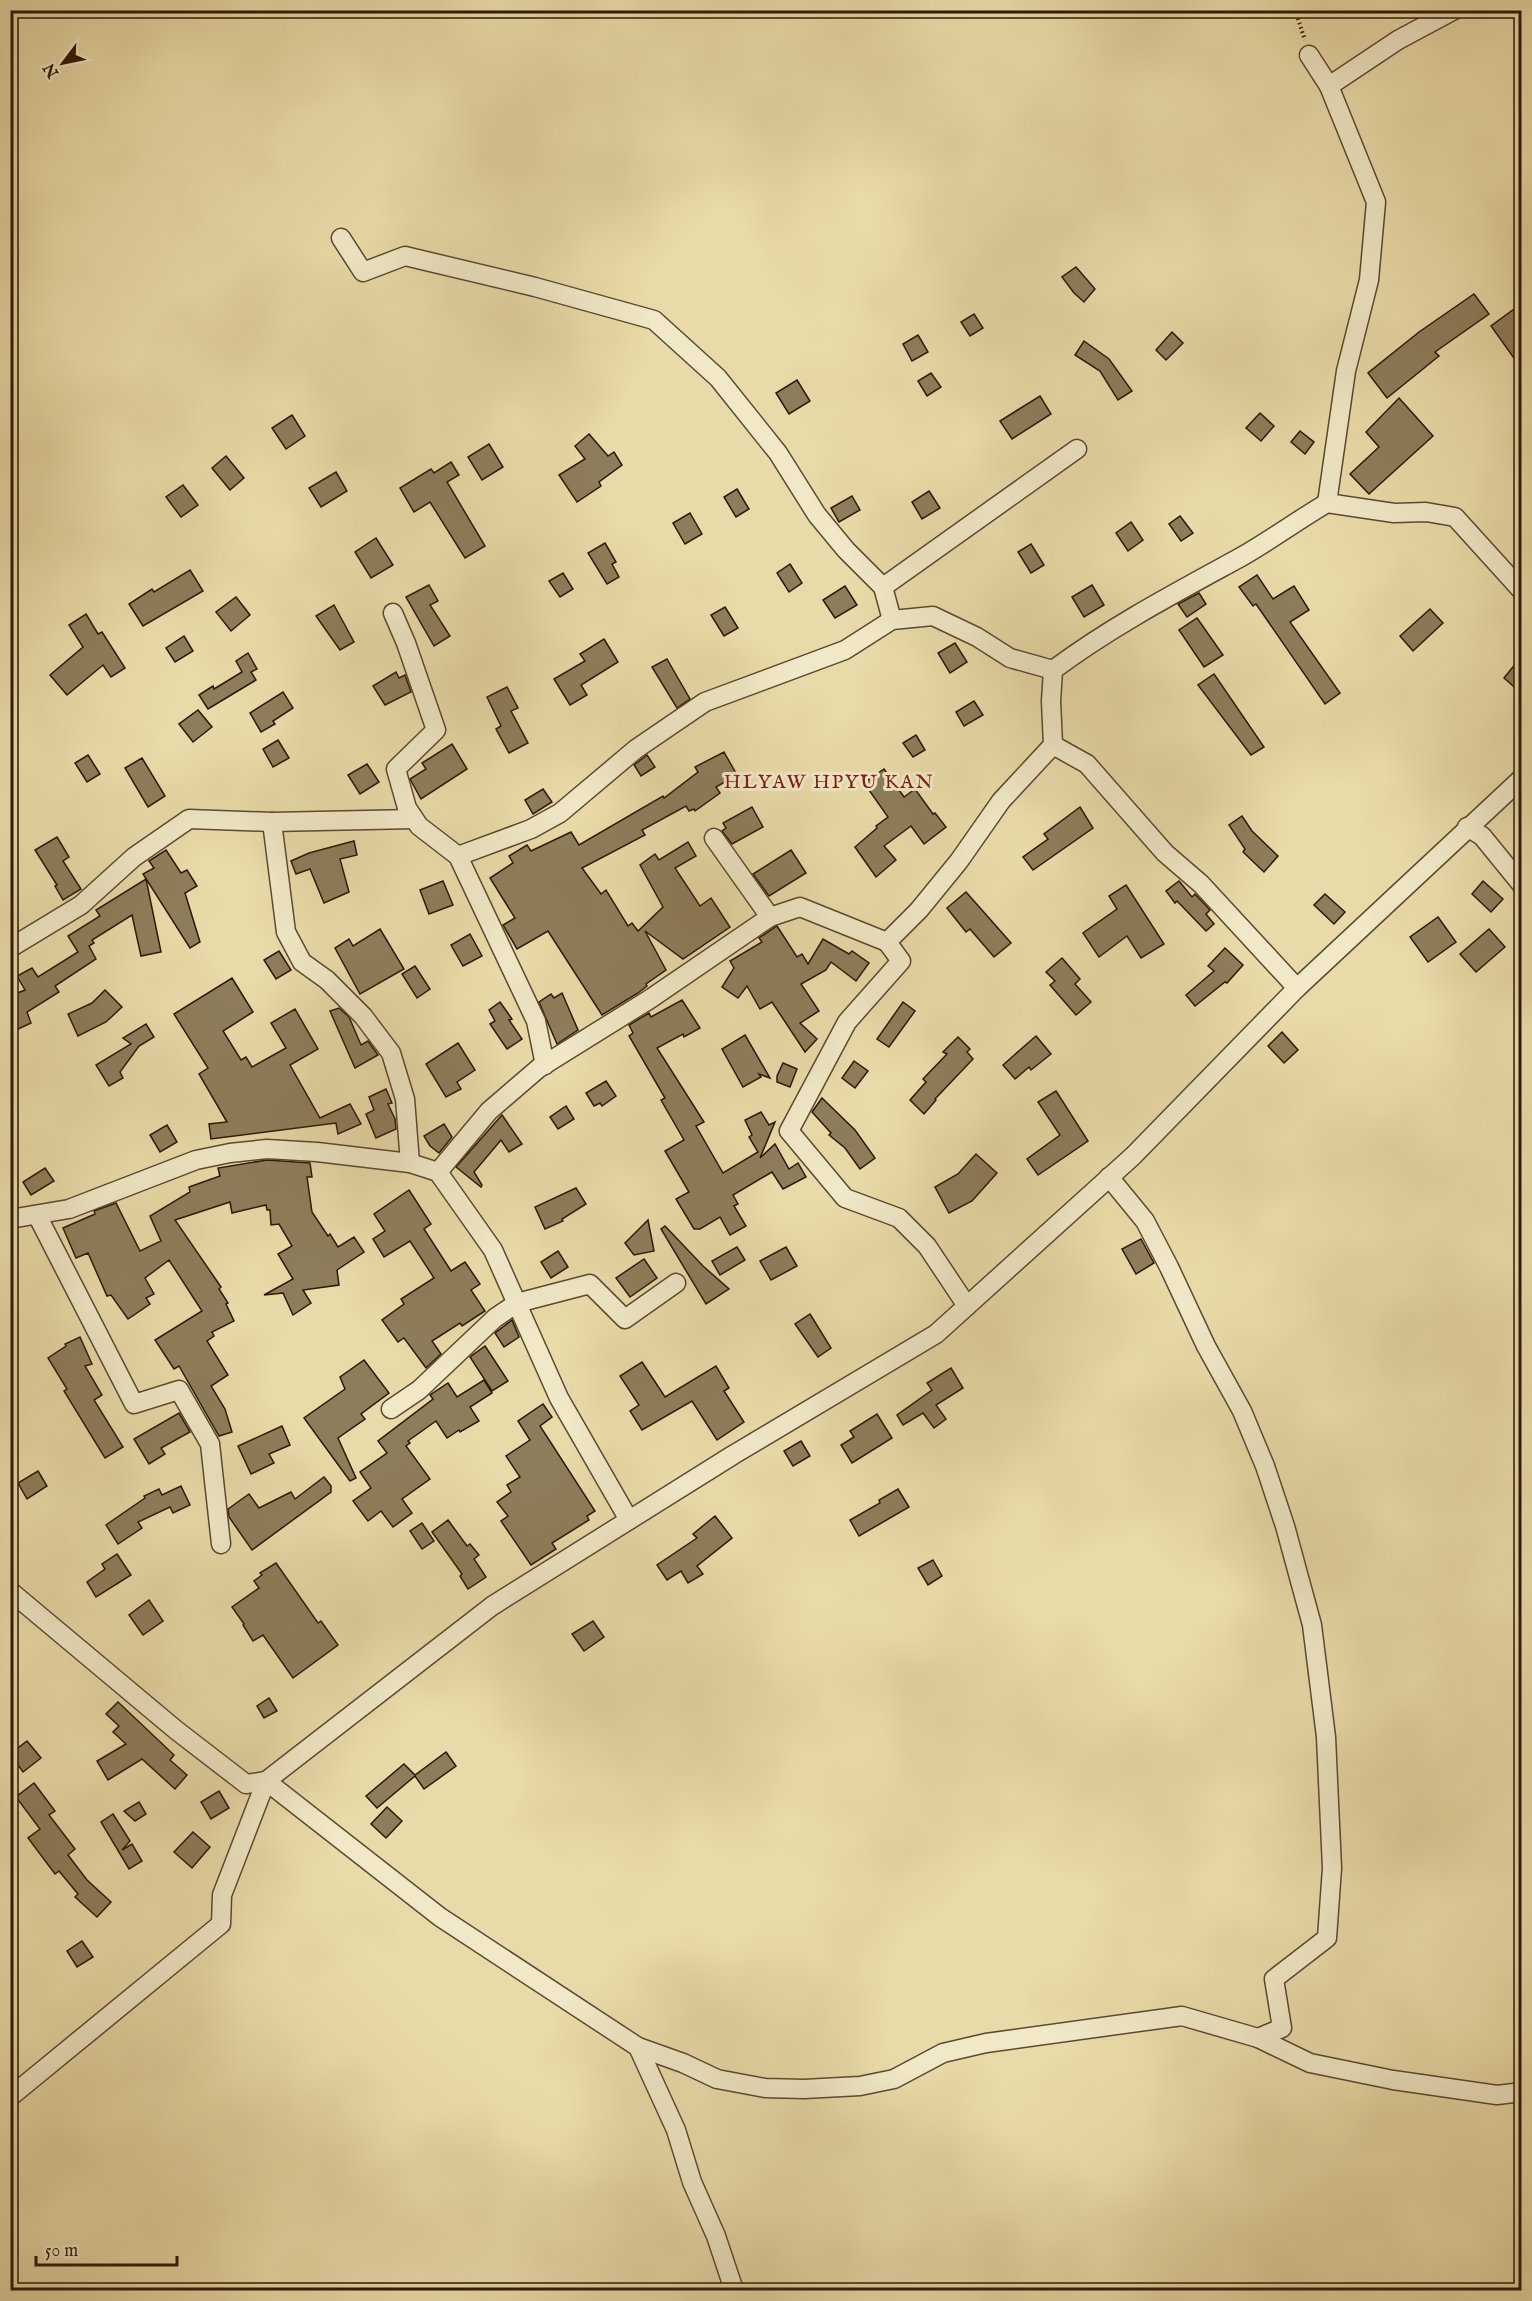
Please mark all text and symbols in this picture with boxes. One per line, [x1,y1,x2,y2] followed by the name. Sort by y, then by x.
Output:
[33,33,93,93] north arrow
[40,59,65,82] text: N
[724,770,934,795] district label: HLYAW HPYU KAN
[36,2229,177,2267] scale bar
[45,2240,78,2263] text: 50 m

